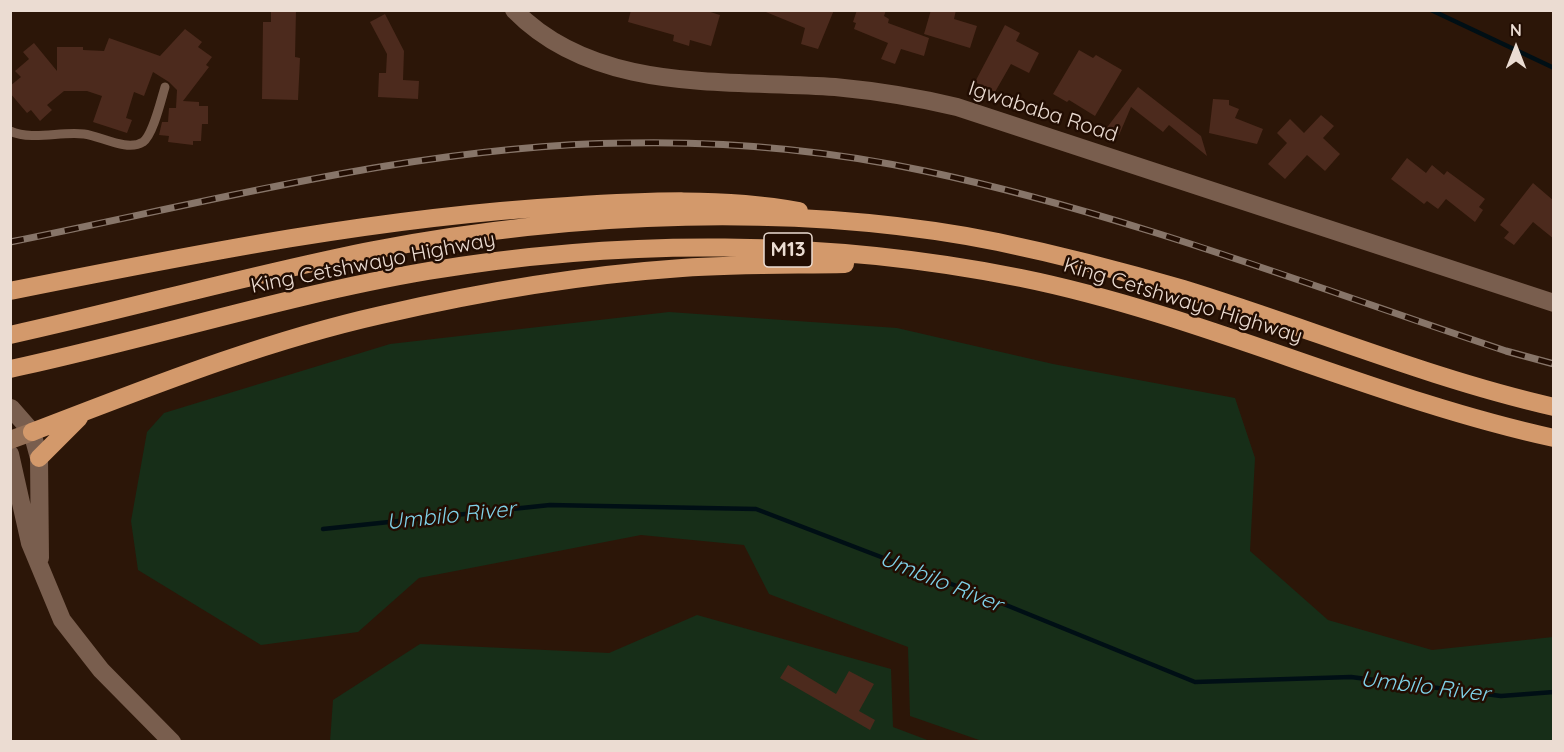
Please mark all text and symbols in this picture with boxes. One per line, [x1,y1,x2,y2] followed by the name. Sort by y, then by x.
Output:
[1486,18,1546,78] north arrow
[1510,20,1522,40] text: N
[965,76,1121,148] street label: Igwababa Road
[249,227,497,299] street label: King Cetshwayo Highway
[764,233,812,267] road number: M13
[1060,253,1306,349] street label: King Cetshwayo Highway
[385,496,517,536] water label: Umbilo River
[876,545,1006,619] water label: Umbilo River
[1359,666,1491,708] water label: Umbilo River

